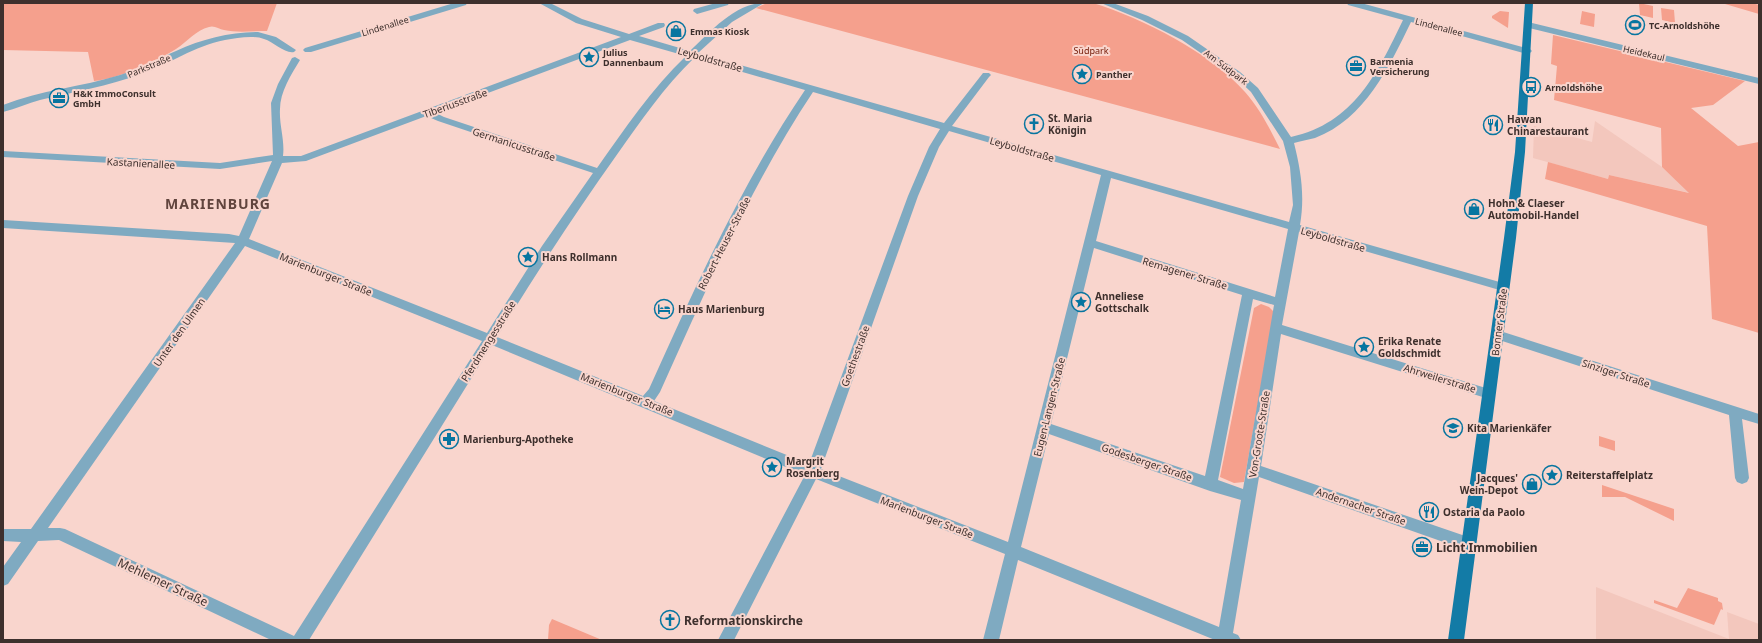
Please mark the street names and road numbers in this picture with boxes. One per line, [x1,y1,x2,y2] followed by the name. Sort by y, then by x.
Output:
[360,13,410,39] street label: Lindenallee
[1414,14,1464,40] street label: Lindenallee
[1622,42,1666,64] street label: Heidekaul
[676,43,744,75] street label: Leyboldstraße
[1201,46,1251,88] street label: Am Südpark
[125,51,173,81] street label: Parkstraße
[421,85,489,121] street label: Tiberiusstraße
[471,124,558,164] street label: Germanicusstraße
[988,133,1056,165] street label: Leyboldstraße
[106,154,176,172] street label: Kastanienallee
[694,194,754,292] street label: Robert-Heuser-Straße
[1299,223,1367,255] street label: Leyboldstraße
[278,249,375,299] street label: Marienburger Straße
[1141,253,1229,293] street label: Remagener Straße
[1488,287,1510,357] street label: Bonner Straße
[150,295,208,369] street label: Unter den Ulmen
[457,298,519,384] street label: Pferdmengesstraße
[837,323,873,389] street label: Goethestraße
[1580,355,1652,391] street label: Sinziger Straße
[1030,356,1068,458] street label: Eugen-Langen-Straße
[1402,360,1478,396] street label: Ahrweilerstraße
[579,369,676,419] street label: Marienburger Straße
[1245,389,1273,478] street label: Von-Groote-Straße
[1100,440,1194,484] street label: Godesberger Straße
[1314,484,1408,528] street label: Andernacher Straße
[878,493,976,541] street label: Marienburger Straße
[115,554,211,610] street label: Mehlemer Straße

